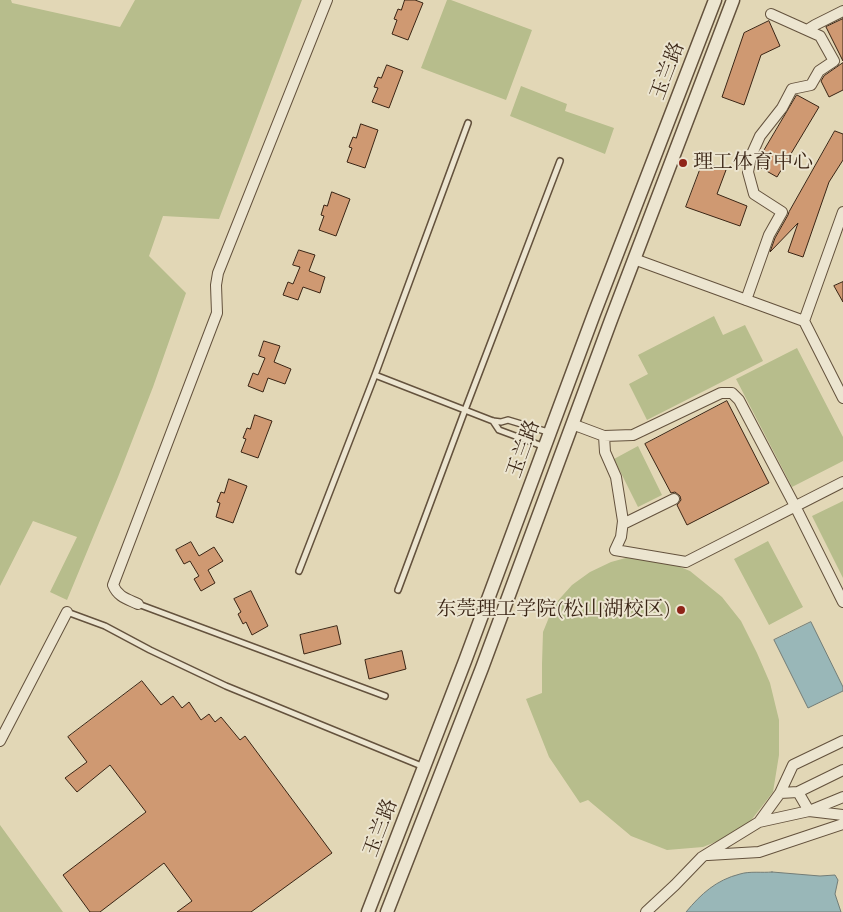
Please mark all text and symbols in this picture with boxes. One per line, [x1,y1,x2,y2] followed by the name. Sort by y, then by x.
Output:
[646,39,690,103] street label: 玉兰路
[693,151,813,175] place label: 理工体育中心
[677,157,689,169] marker: 理工体育中心
[502,417,546,481] street label: 玉兰路
[436,598,671,622] place label: 东莞理工学院(松山湖校区)
[675,604,687,616] marker: 东莞理工学院(松山湖校区)
[359,796,403,860] street label: 玉兰路

